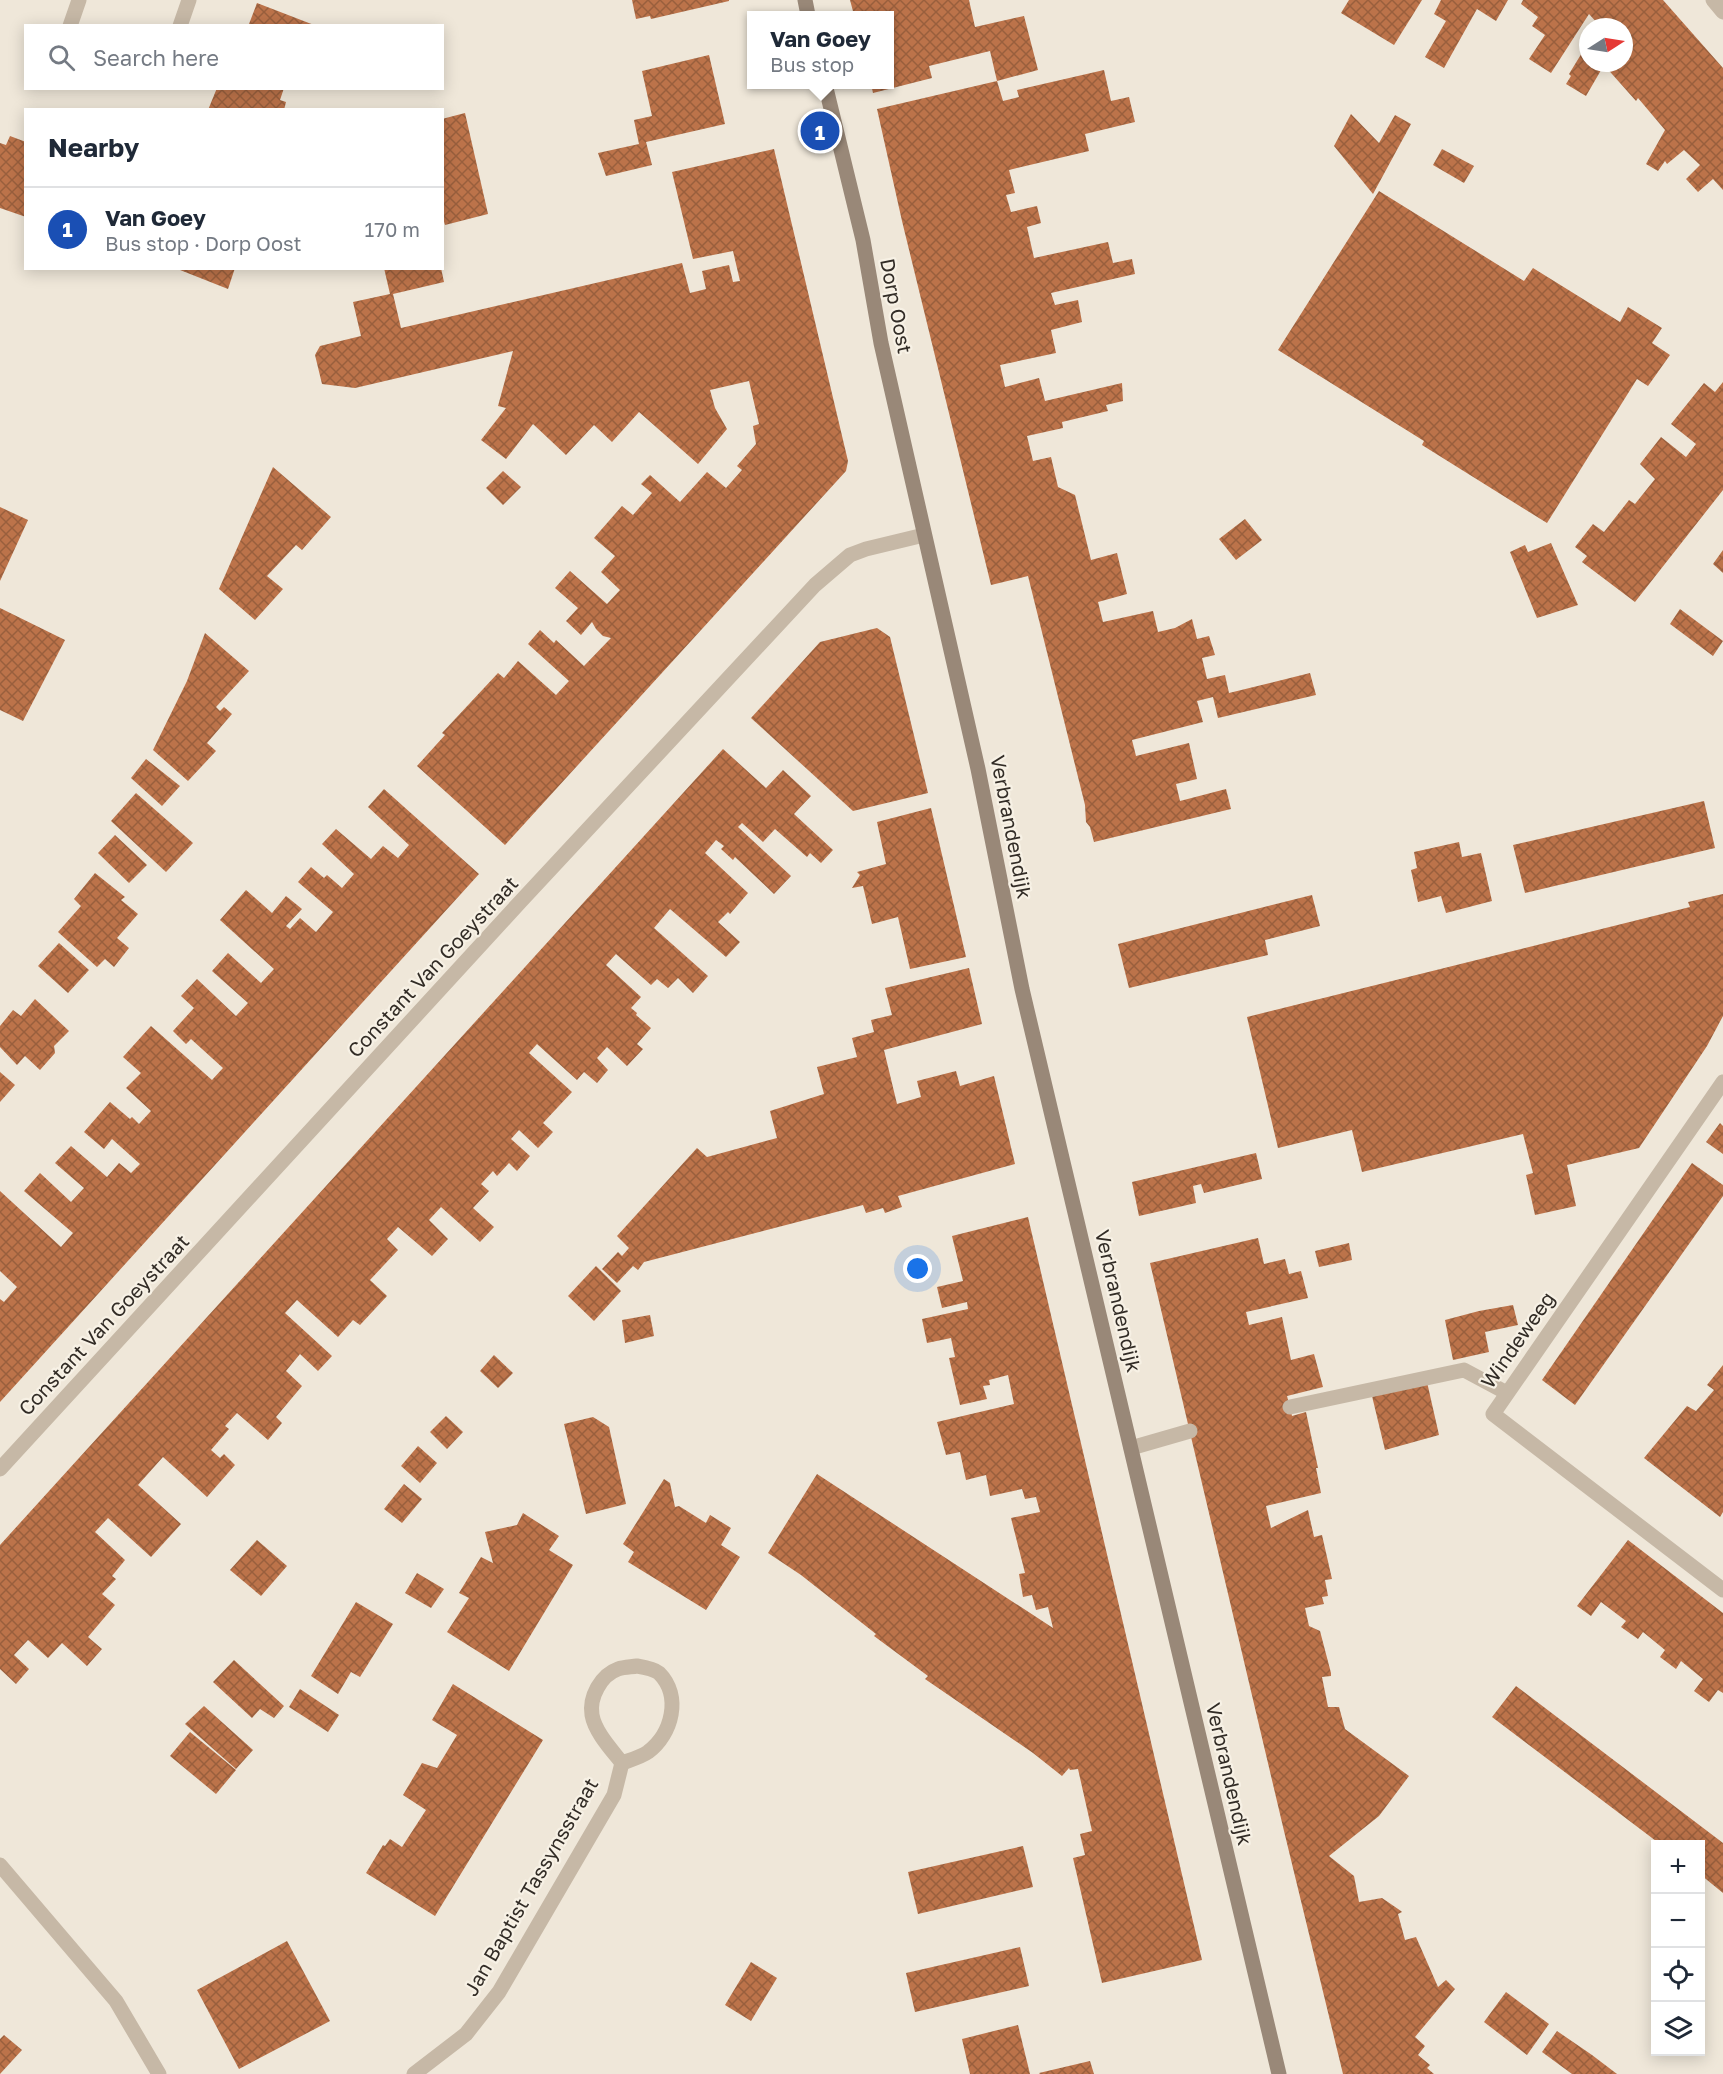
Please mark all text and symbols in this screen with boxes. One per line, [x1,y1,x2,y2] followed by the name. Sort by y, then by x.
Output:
[747,11,894,89] popup
[1579,18,1633,72] north arrow
[24,24,444,90] search box
[770,25,871,52] text: Van Goey
[45,41,78,74] icon: search
[93,44,219,71] text: Search here
[770,52,854,76] text: Bus stop
[800,108,840,154] pin: 1
[48,132,139,163] text: Nearby
[105,204,206,231] text: Van Goey
[62,217,73,241] text: 1
[365,217,420,241] text: 170 m
[105,231,302,255] text: Bus stop · Dorp Oost
[876,256,918,355] street label: Dorp Oost
[986,753,1038,901] street label: Verbrandendijk
[342,871,522,1062] street label: Constant Van Goeystraat
[1091,1227,1147,1374] street label: Verbrandendijk
[13,1229,193,1420] street label: Constant Van Goeystraat
[903,1254,932,1283] your location
[1475,1287,1559,1392] street label: Windeweeg
[1202,1700,1258,1847] street label: Verbrandendijk
[458,1773,602,2000] street label: Jan Baptist Tassynsstraat
[1651,1840,1705,2056] map controls
[1651,1840,1705,1894] button: +
[1651,1894,1705,1948] button: −
[1651,1948,1705,2002] button: locate
[1651,2002,1705,2056] button: layers

